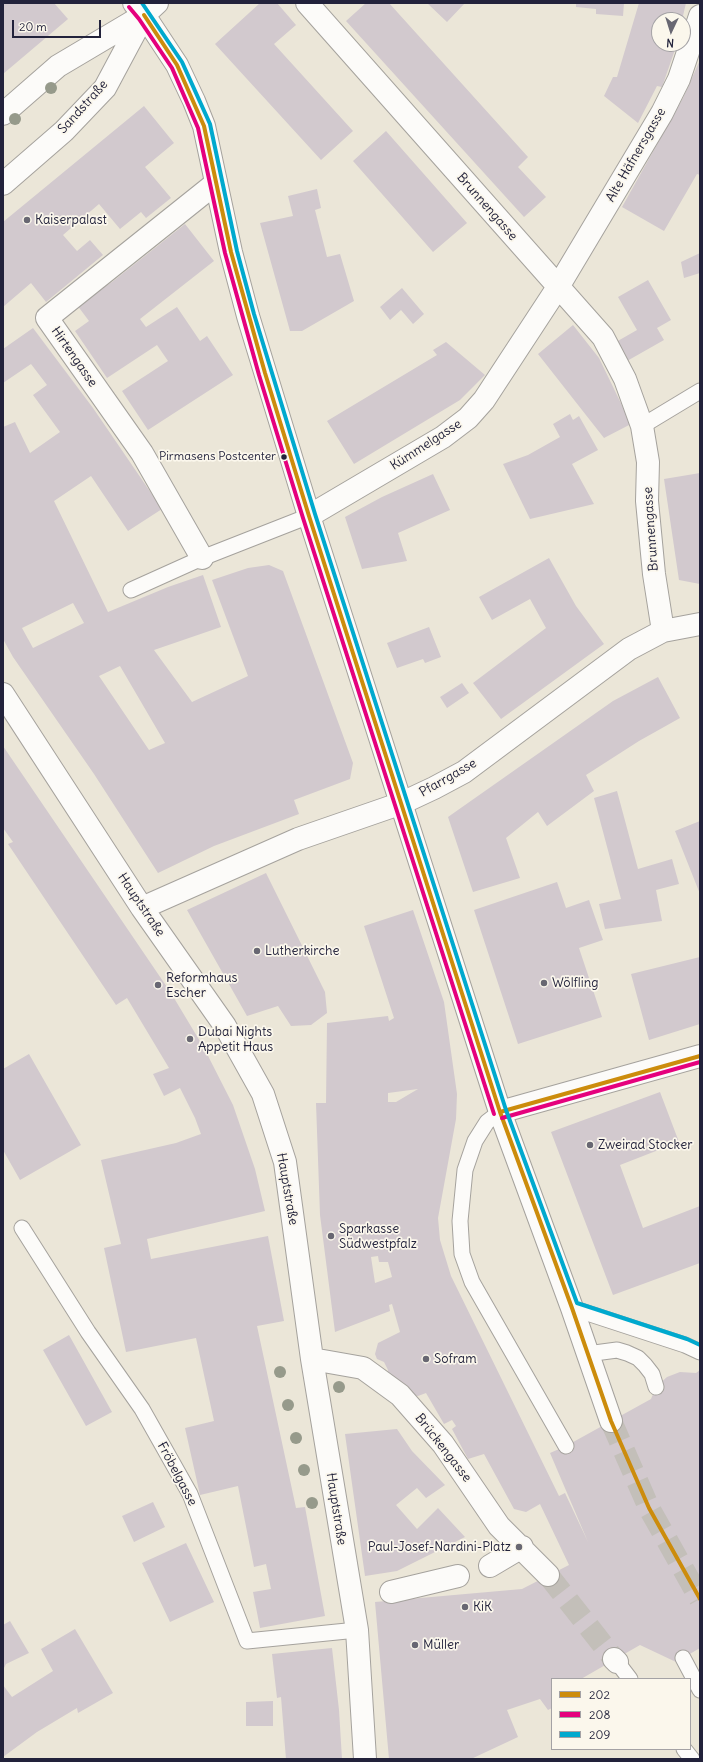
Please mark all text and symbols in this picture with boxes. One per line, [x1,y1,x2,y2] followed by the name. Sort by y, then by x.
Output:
[14,12,103,38] scale bar
[651,12,691,52] north arrow
[19,19,47,34] text: 20 m
[666,36,675,50] text: N
[55,77,111,137] street label: Sandstraße
[603,105,669,205] street label: Alte Häfnersgasse
[453,170,521,244] street label: Brunnengasse
[35,212,107,228] place label: Kaiserpalast
[22,215,32,225] marker: Kaiserpalast
[48,324,100,390] street label: Hirtengasse
[387,416,465,474] street label: Kümmelgasse
[159,450,276,464] place label: Pirmasens Postcenter
[279,452,289,462] marker: Pirmasens Postcenter
[640,486,662,572] street label: Brunnengasse
[417,755,479,801] street label: Pfarrgasse
[114,870,168,940] street label: Hauptstraße
[265,943,340,959] place label: Lutherkirche
[252,946,262,956] marker: Lutherkirche
[166,970,237,1001] place label: Reformhaus Escher
[552,975,598,991] place label: Wölfling
[539,978,549,988] marker: Wölfling
[153,980,163,990] marker: Reformhaus Escher
[198,1024,273,1055] place label: Dubai Nights Appetit Haus
[185,1034,195,1044] marker: Dubai Nights Appetit Haus
[598,1137,692,1153] place label: Zweirad Stocker
[585,1140,595,1150] marker: Zweirad Stocker
[273,1152,301,1226] street label: Hauptstraße
[339,1221,417,1252] place label: Sparkasse Südwestpfalz
[326,1231,336,1241] marker: Sparkasse Südwestpfalz
[434,1351,477,1367] place label: Sofram
[421,1354,431,1364] marker: Sofram
[411,1411,475,1485] street label: Brückengasse
[154,1439,200,1509] street label: Fröbelgasse
[323,1472,349,1546] street label: Hauptstraße
[368,1539,511,1555] place label: Paul-Josef-Nardini-Platz
[514,1542,524,1552] marker: Paul-Josef-Nardini-Platz
[473,1599,492,1615] place label: KiK
[460,1602,470,1612] marker: KiK
[423,1637,459,1653] place label: Müller
[410,1640,420,1650] marker: Müller
[551,1678,691,1750] legend
[589,1687,610,1702] text: 202
[589,1707,610,1722] text: 208
[589,1727,610,1742] text: 209

